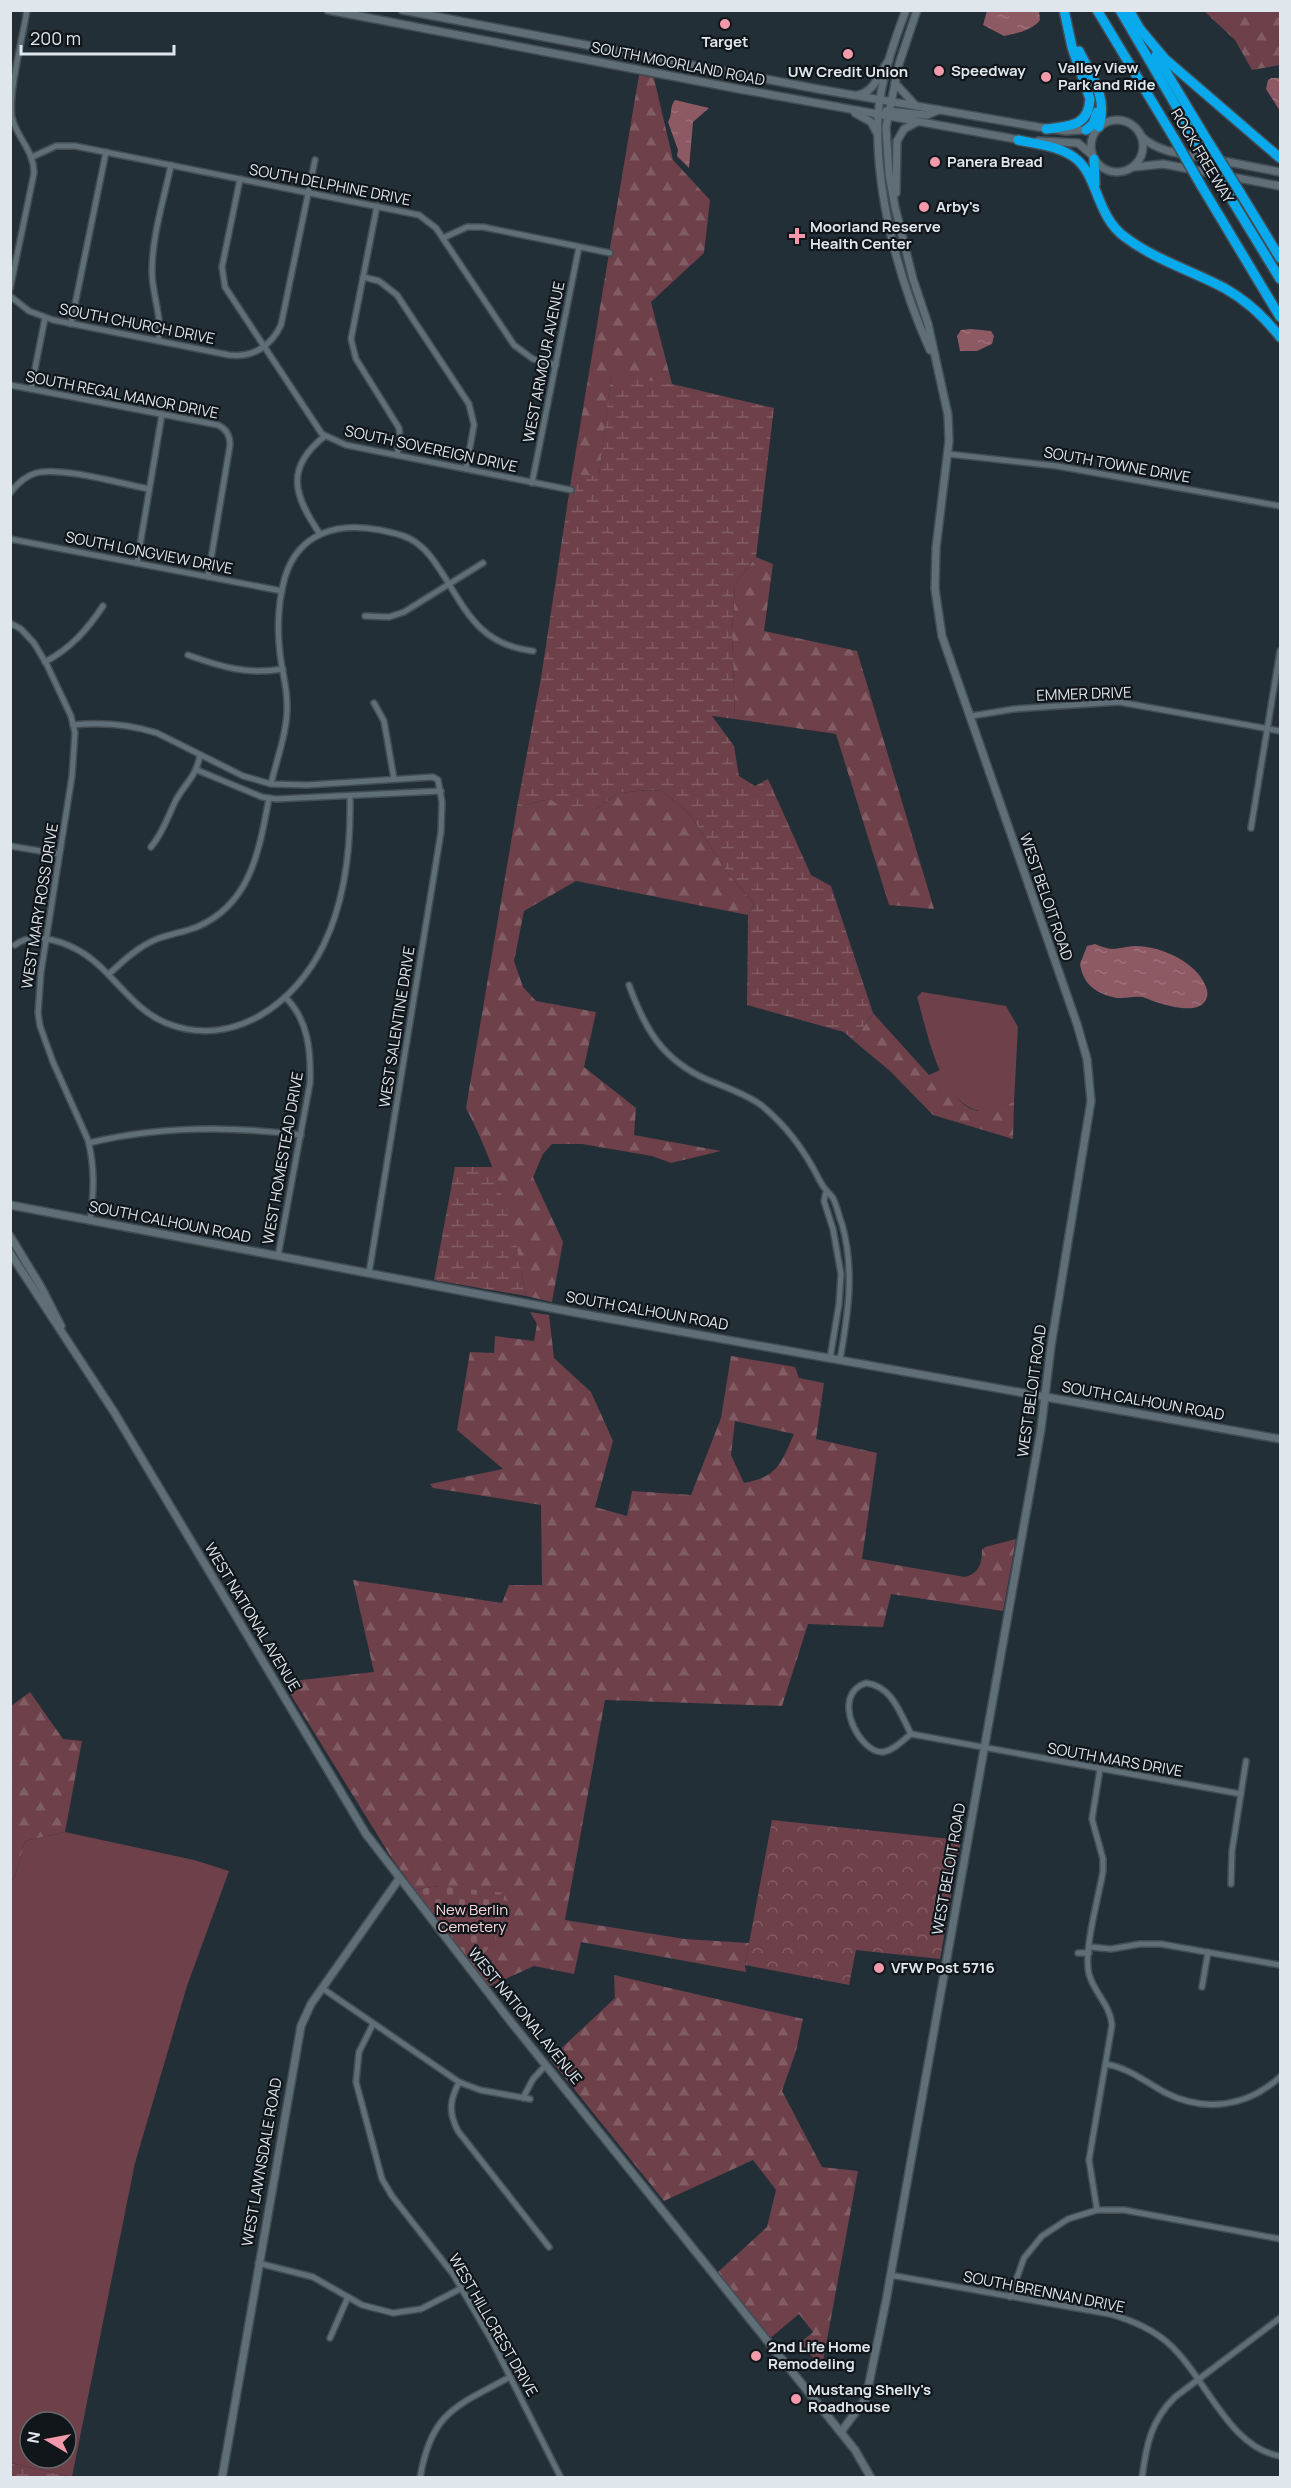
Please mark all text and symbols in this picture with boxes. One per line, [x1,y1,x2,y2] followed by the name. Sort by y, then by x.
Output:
[718,17,732,31] marker: Target
[21,18,174,56] scale bar
[30,26,81,50] text: 200 m
[701,31,749,52] place label: Target
[589,36,767,91] street label: SOUTH MOORLAND ROAD
[841,47,855,61] marker: UW Credit Union
[1058,57,1156,95] place label: Valley View Park and Ride
[951,60,1026,81] place label: Speedway
[788,61,908,82] place label: UW Credit Union
[932,64,946,78] marker: Speedway
[1039,70,1053,84] marker: Valley View Park and Ride
[1166,105,1239,207] street label: ROCK FREEWAY
[947,151,1043,172] place label: Panera Bread
[928,155,942,169] marker: Panera Bread
[247,159,413,211] street label: SOUTH DELPHINE DRIVE
[936,196,980,217] place label: Arby's
[917,200,931,214] marker: Arby's
[810,216,941,254] place label: Moorland Reserve Health Center
[788,227,806,245] marker: Moorland Reserve Health Center
[518,280,569,444] street label: WEST ARMOUR AVENUE
[57,298,217,349] street label: SOUTH CHURCH DRIVE
[24,365,221,424] street label: SOUTH REGAL MANOR DRIVE
[343,420,519,477] street label: SOUTH SOVEREIGN DRIVE
[1042,441,1192,488] street label: SOUTH TOWNE DRIVE
[64,526,235,579] street label: SOUTH LONGVIEW DRIVE
[1036,681,1132,706] street label: EMMER DRIVE
[16,821,63,990] street label: WEST MARY ROSS DRIVE
[1015,830,1078,963] street label: WEST BELOIT ROAD
[373,945,420,1109] street label: WEST SALENTINE DRIVE
[257,1070,308,1246] street label: WEST HOMESTEAD DRIVE
[87,1195,253,1248] street label: SOUTH CALHOUN ROAD
[564,1286,730,1335] street label: SOUTH CALHOUN ROAD
[1012,1323,1051,1458] street label: WEST BELOIT ROAD
[1060,1376,1226,1425] street label: SOUTH CALHOUN ROAD
[200,1538,305,1695] street label: WEST NATIONAL AVENUE
[1046,1737,1185,1782] street label: SOUTH MARS DRIVE
[927,1801,970,1936] street label: WEST BELOIT ROAD
[436,1899,508,1937] park label: New Berlin Cemetery
[464,1943,587,2088] street label: WEST NATIONAL AVENUE
[891,1957,995,1978] place label: VFW Post 5716
[872,1961,886,1975] marker: VFW Post 5716
[236,2076,287,2248] street label: WEST LAWNSDALE ROAD
[444,2249,543,2400] street label: WEST HILLCREST DRIVE
[962,2266,1127,2317] street label: SOUTH BRENNAN DRIVE
[768,2336,871,2374] place label: 2nd Life Home Remodeling
[749,2349,763,2363] marker: 2nd Life Home Remodeling
[808,2379,931,2417] place label: Mustang Shelly's Roadhouse
[789,2392,803,2406] marker: Mustang Shelly's Roadhouse
[18,2410,78,2470] north arrow
[21,2430,45,2445] text: N

